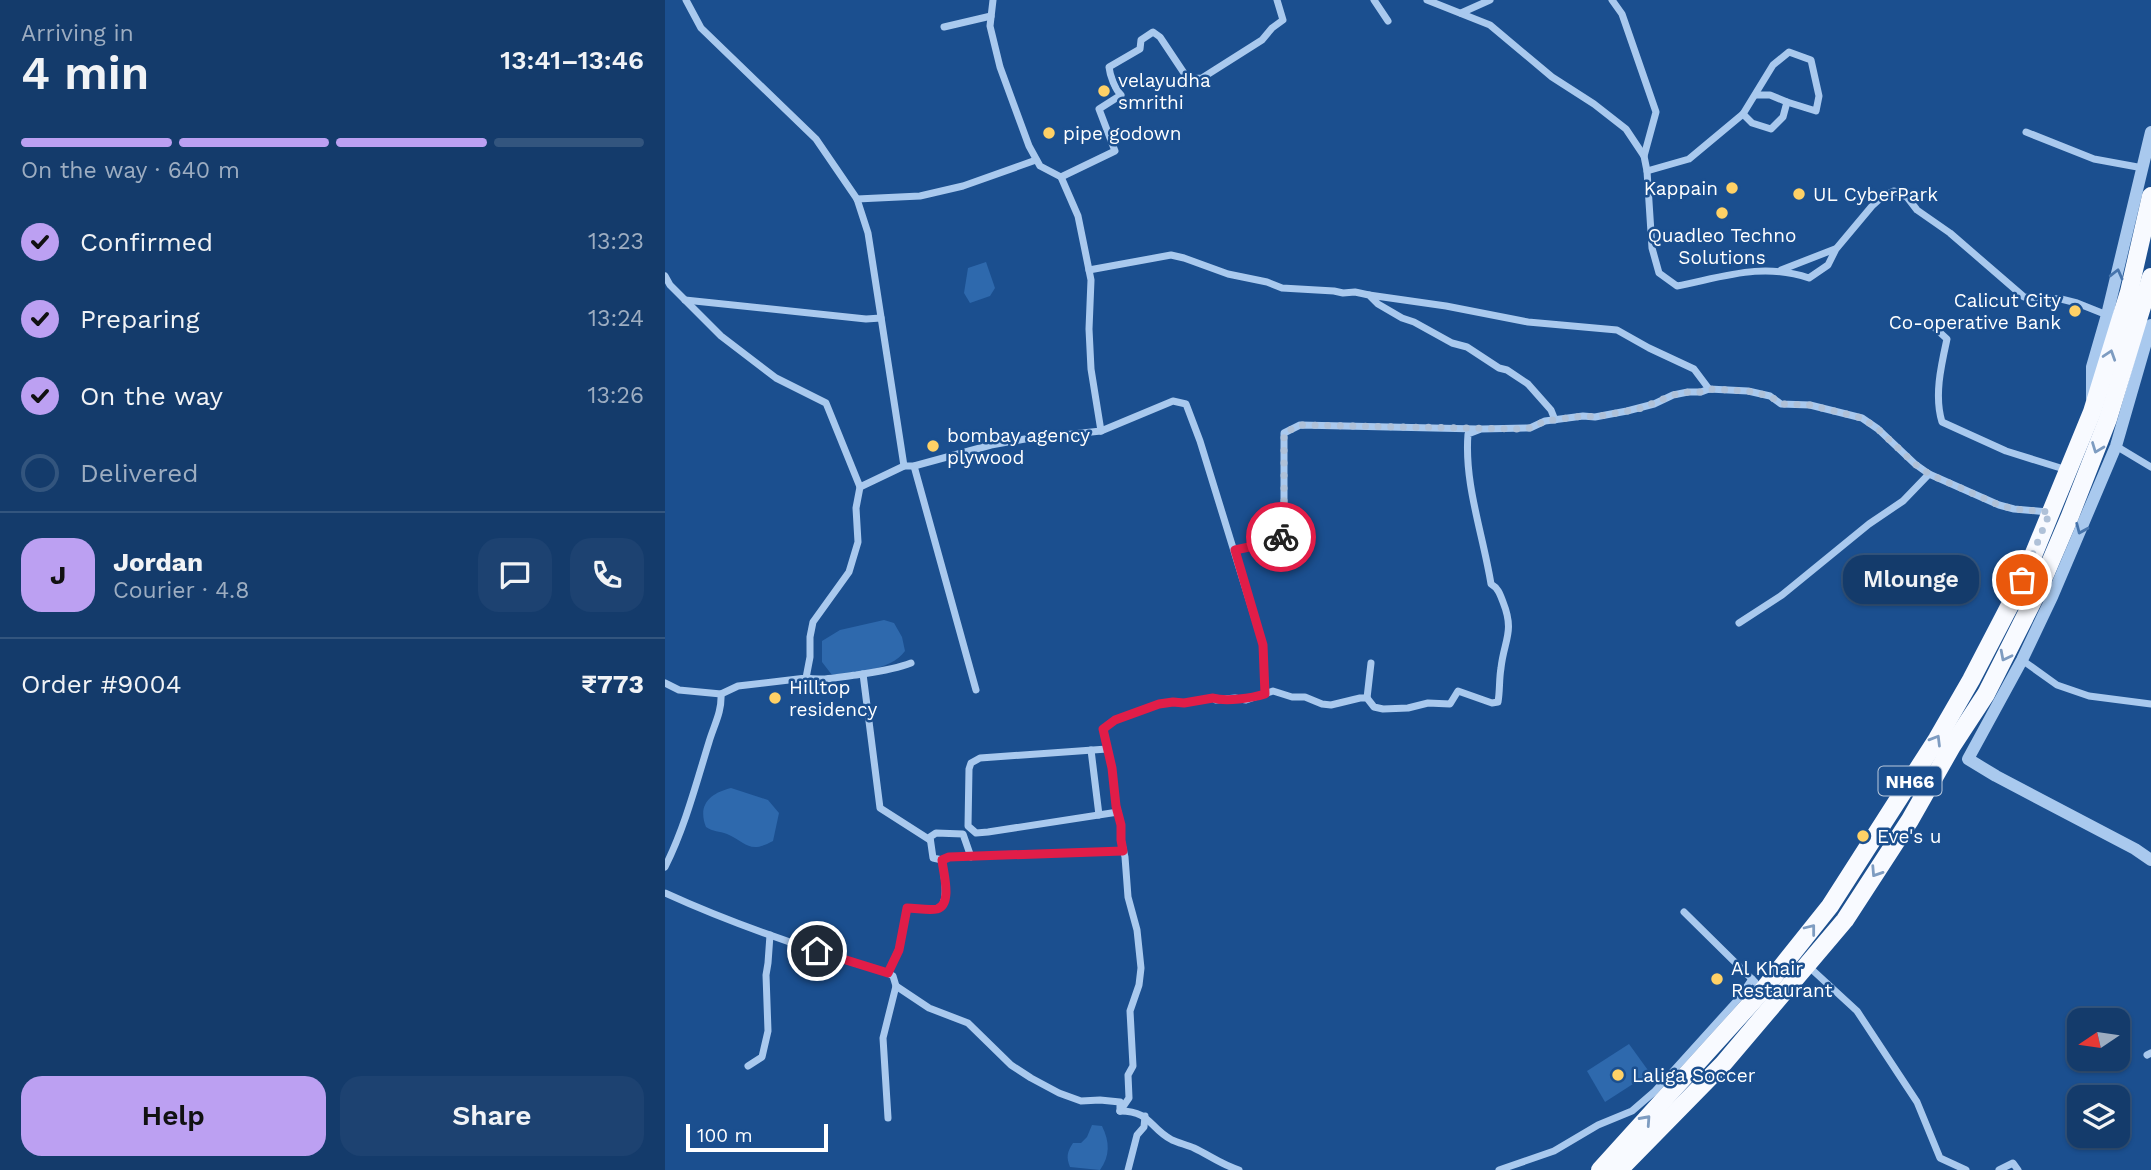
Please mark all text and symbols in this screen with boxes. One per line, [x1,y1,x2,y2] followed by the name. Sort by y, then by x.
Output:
[21,20,134,47] text: Arriving in
[500,45,644,75] text: 13:41–13:46
[21,46,149,100] text: 4 min
[1118,69,1211,114] place label: velayudha smrithi
[1096,83,1112,99] marker: velayudha smrithi
[1063,122,1181,145] place label: pipe godown
[1041,125,1057,141] marker: pipe godown
[21,157,240,184] text: On the way · 640 m
[1644,177,1718,200] place label: Kappain
[1724,180,1740,196] marker: Kappain
[1813,183,1938,206] place label: UL CyberPark
[1791,186,1807,202] marker: UL CyberPark
[1714,205,1730,221] marker: Quadleo Techno Solutions
[21,223,59,261] icon: check
[1648,224,1796,269] place label: Quadleo Techno Solutions
[80,227,213,257] text: Confirmed
[588,228,644,255] text: 13:23
[2109,268,2123,280] one-way arrow
[1889,289,2061,334] place label: Calicut City Co-operative Bank
[21,300,59,338] icon: check
[2067,303,2083,319] marker: Calicut City Co-operative Bank
[80,304,200,334] text: Preparing
[588,305,644,332] text: 13:24
[2102,349,2116,361] one-way arrow
[21,377,59,415] icon: check
[80,381,223,411] text: On the way
[587,382,644,409] text: 13:26
[947,424,1090,469] place label: bombay agency plywood
[925,438,941,454] marker: bombay agency plywood
[2092,441,2106,453] one-way arrow
[80,458,199,488] text: Delivered
[1246,502,1316,572] courier
[1262,518,1300,556] icon: bike
[2075,521,2089,534] one-way arrow
[478,538,552,612] button: chat
[570,538,644,612] button: phone
[113,547,203,577] text: Jordan
[1992,550,2052,610] pin
[1843,556,1980,604] callout: Mlounge
[50,560,66,590] text: J
[2003,561,2041,599] icon: bag
[1863,566,1959,593] text: Mlounge
[113,577,249,604] text: Courier · 4.8
[2000,649,2014,661] one-way arrow
[21,669,182,699] text: Order #9004
[581,669,644,699] text: ₹773
[789,676,877,721] place label: Hilltop residency
[767,690,783,706] marker: Hilltop residency
[1928,734,1941,747] one-way arrow
[1879,766,1941,796] road number: NH66
[1877,825,1942,848] place label: Eve's u
[1855,828,1871,844] marker: Eve's u
[1872,864,1884,877] one-way arrow
[787,921,847,981] pin
[1803,925,1815,938] one-way arrow
[798,932,836,970] icon: home
[1731,957,1833,1002] place label: Al Khair Restaurant
[1709,971,1725,987] marker: Al Khair Restaurant
[2067,1008,2130,1071] north arrow
[2067,1008,2130,1148] map controls
[1632,1064,1756,1087] place label: Laliga Soccer
[1610,1067,1626,1083] marker: Laliga Soccer
[21,1076,326,1156] button: Help
[340,1076,644,1156] button: Share
[2067,1085,2130,1148] button: layers
[1638,1115,1651,1128] one-way arrow
[686,1121,828,1153] scale bar
[697,1124,753,1147] text: 100 m

